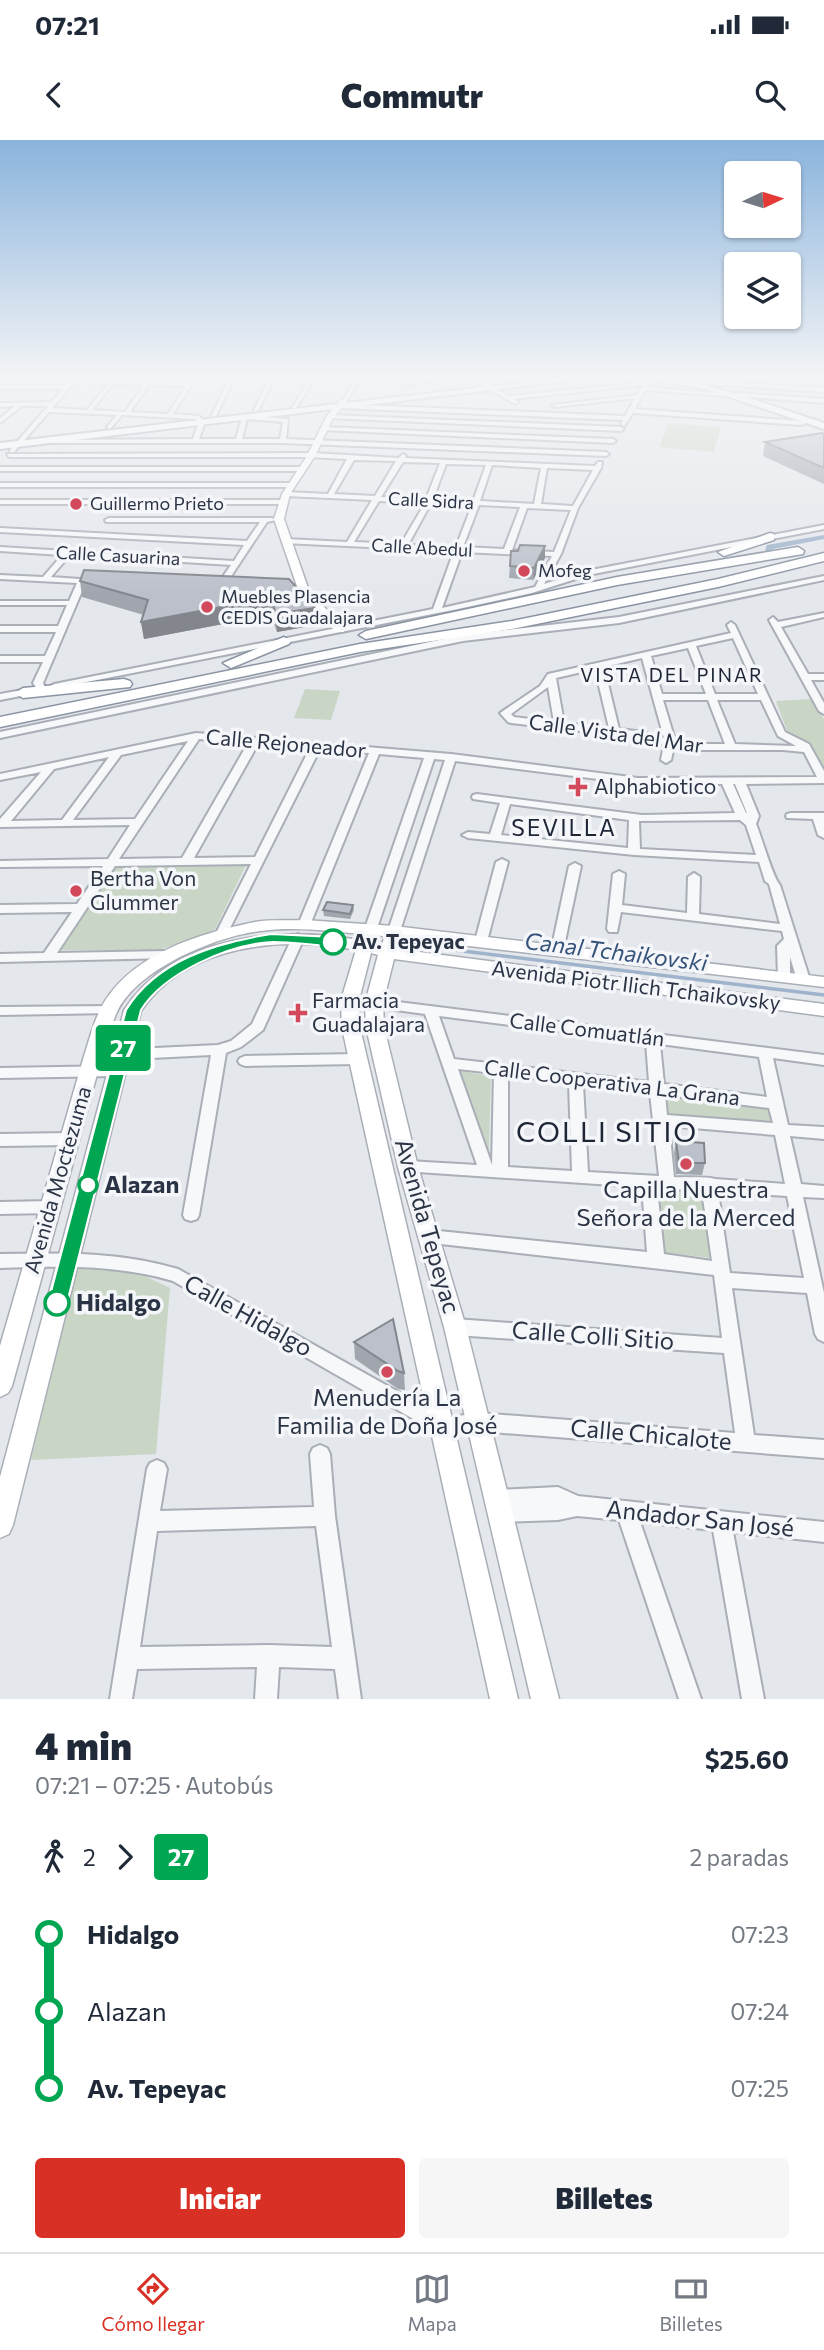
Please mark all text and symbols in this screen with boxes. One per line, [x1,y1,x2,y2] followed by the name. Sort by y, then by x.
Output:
[35,9,100,40] text: 07:21
[341,75,483,115] text: Commutr
[35,76,73,114] icon: back
[751,76,789,114] icon: search
[724,161,802,238] north arrow
[724,161,801,329] map controls
[724,252,801,329] button: layers
[388,487,474,513] street label: Calle Sidra
[90,492,224,514] place label: Guillermo Prieto
[68,496,84,512] marker: Guillermo Prieto
[371,533,473,561] street label: Calle Abedul
[55,541,181,569] street label: Calle Casuarina
[538,559,592,581] place label: Mofeg
[516,563,532,579] marker: Mofeg
[221,585,373,628] place label: Muebles Plasencia CEDIS Guadalajara
[199,599,215,615] marker: Muebles Plasencia CEDIS Guadalajara
[580,663,764,686] district label: VISTA DEL PINAR
[527,708,705,757] street label: Calle Vista del Mar
[205,723,367,762] street label: Calle Rejoneador
[594,773,716,798] place label: Alphabiotico
[568,777,588,797] marker: Alphabiotico
[511,813,617,841] district label: SEVILLA
[90,865,196,914] place label: Bertha Von Glummer
[68,883,84,899] marker: Bertha Von Glummer
[523,926,710,976] water label: Canal Tchaikovski
[352,928,465,953] place label: Av. Tepeyac
[320,929,346,955] marker: Av. Tepeyac
[490,954,782,1015] street label: Avenida Piotr Ilich Tchaikovsky
[312,987,425,1036] place label: Farmacia Guadalajara
[290,1005,306,1021] marker: Farmacia Guadalajara
[508,1007,666,1050] street label: Calle Comuatlán
[92,1025,154,1071] line badge: 27
[110,1033,136,1062] text: 27
[483,1053,741,1110] street label: Calle Cooperativa La Grana
[18,1083,95,1276] street label: Avenida Moctezuma
[516,1114,698,1148] district label: COLLI SITIO
[390,1135,467,1316] street label: Avenida Tepeyac
[678,1156,694,1172] marker: Capilla Nuestra Señora de la Merced
[104,1169,179,1198] place label: Alazan
[577,1174,795,1231] place label: Capilla Nuestra Señora de la Merced
[78,1175,98,1195] marker: Alazan
[180,1268,318,1362] street label: Calle Hidalgo
[76,1287,161,1316] place label: Hidalgo
[44,1290,70,1316] marker: Hidalgo
[511,1314,675,1355] street label: Calle Colli Sitio
[379,1364,395,1380] marker: Menudería La Familia de Doña José
[276,1382,498,1439] place label: Menudería La Familia de Doña José
[569,1412,733,1455] street label: Calle Chicalote
[605,1493,796,1542] street label: Andador San José
[35,1721,132,1768] text: 4 min
[705,1743,789,1774] text: $25.60
[35,1771,274,1799] text: 07:21 – 07:25 · Autobús
[35,1838,73,1876] icon: walk
[106,1838,144,1876] icon: forward
[168,1842,194,1871] text: 27
[83,1843,96,1871] text: 2
[689,1843,789,1871] text: 2 paradas
[87,1918,179,1949] text: Hidalgo
[731,1920,789,1948] text: 07:23
[87,1995,167,2026] text: Alazan
[730,1997,789,2025] text: 07:24
[87,2072,226,2103] text: Av. Tepeyac
[731,2074,789,2102] text: 07:25
[35,2158,405,2238] button: Iniciar
[419,2158,789,2238] button: Billetes
[101,2270,205,2335] tab: Cómo llegar
[408,2270,457,2335] tab: Mapa
[660,2270,723,2335] tab: Billetes

